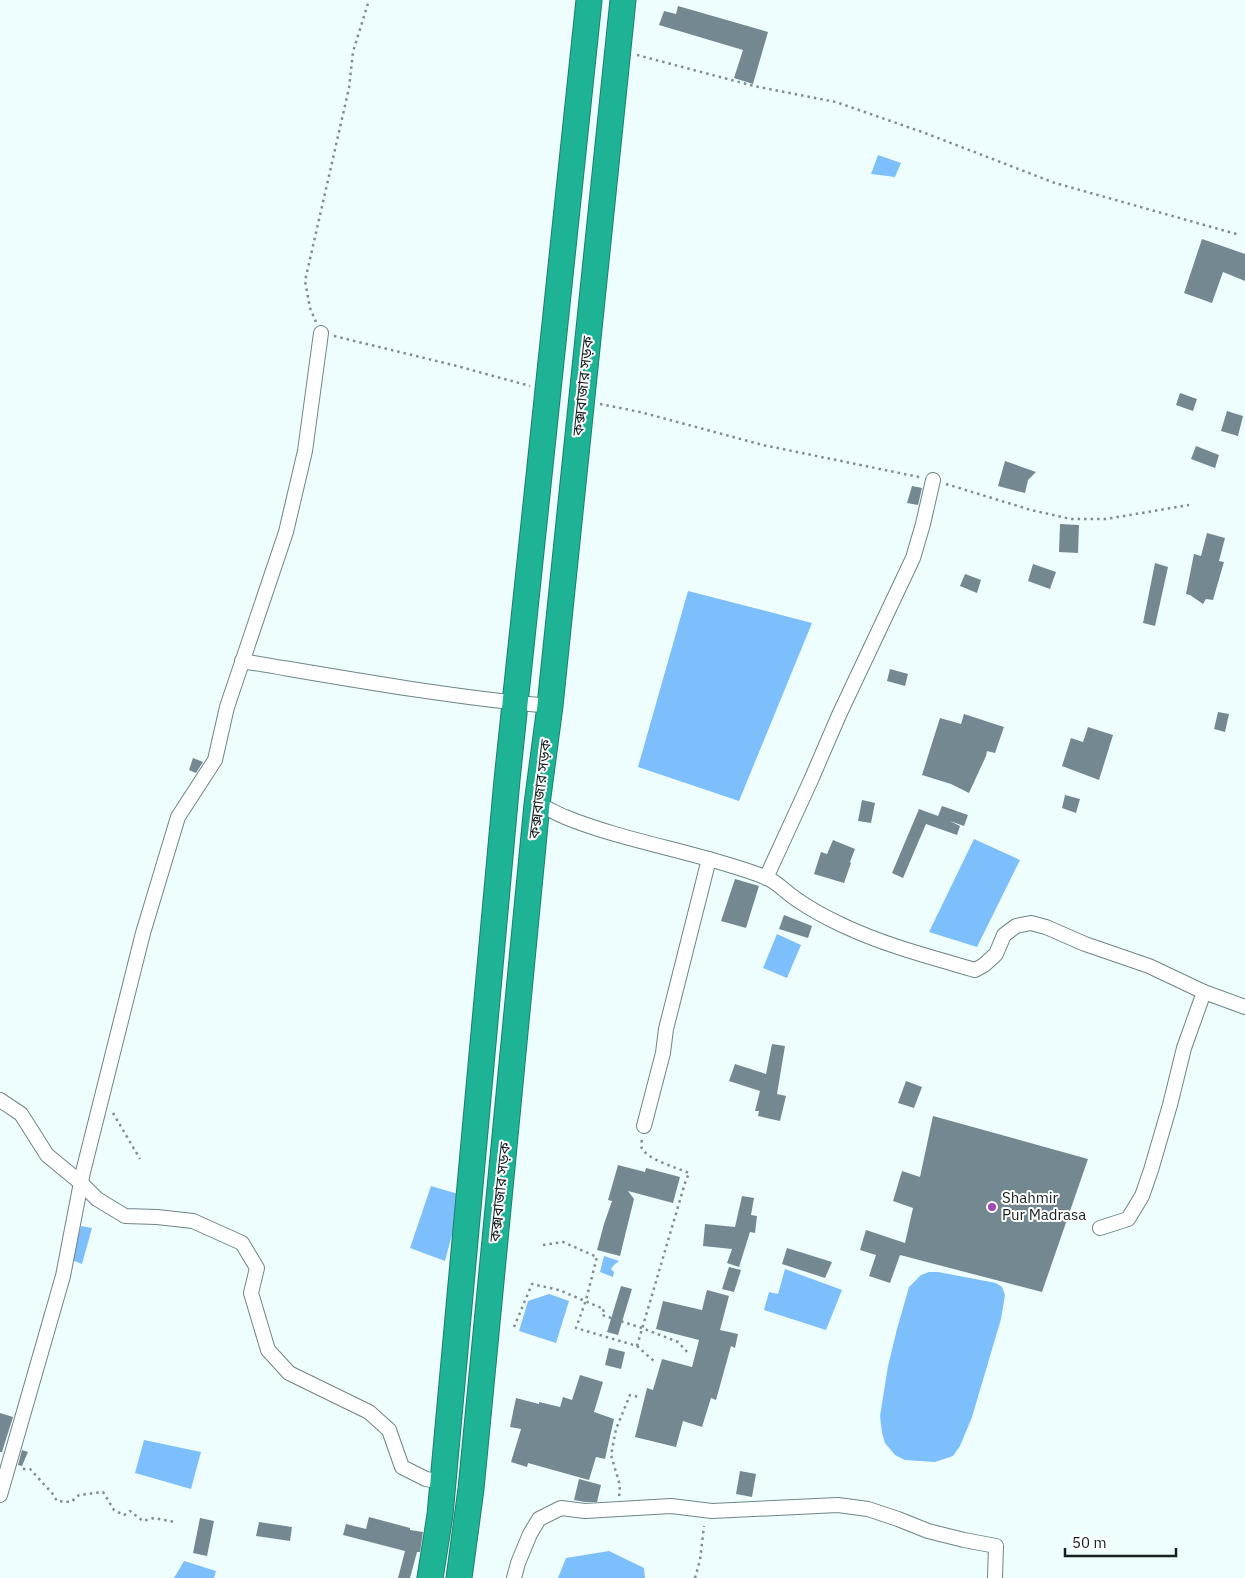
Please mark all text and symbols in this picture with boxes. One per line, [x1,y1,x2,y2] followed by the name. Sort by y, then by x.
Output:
[568,334,597,438] street label: কক্সবাজার সড়ক
[524,737,555,841] street label: কক্সবাজার সড়ক
[485,1140,514,1244] street label: কক্সবাজার সড়ক
[1002,1188,1086,1224] place label: Shahmir Pur Madrasa
[986,1201,998,1213] marker: Shahmir Pur Madrasa
[1065,1526,1176,1558] scale bar
[1072,1533,1107,1552] text: 50 m

